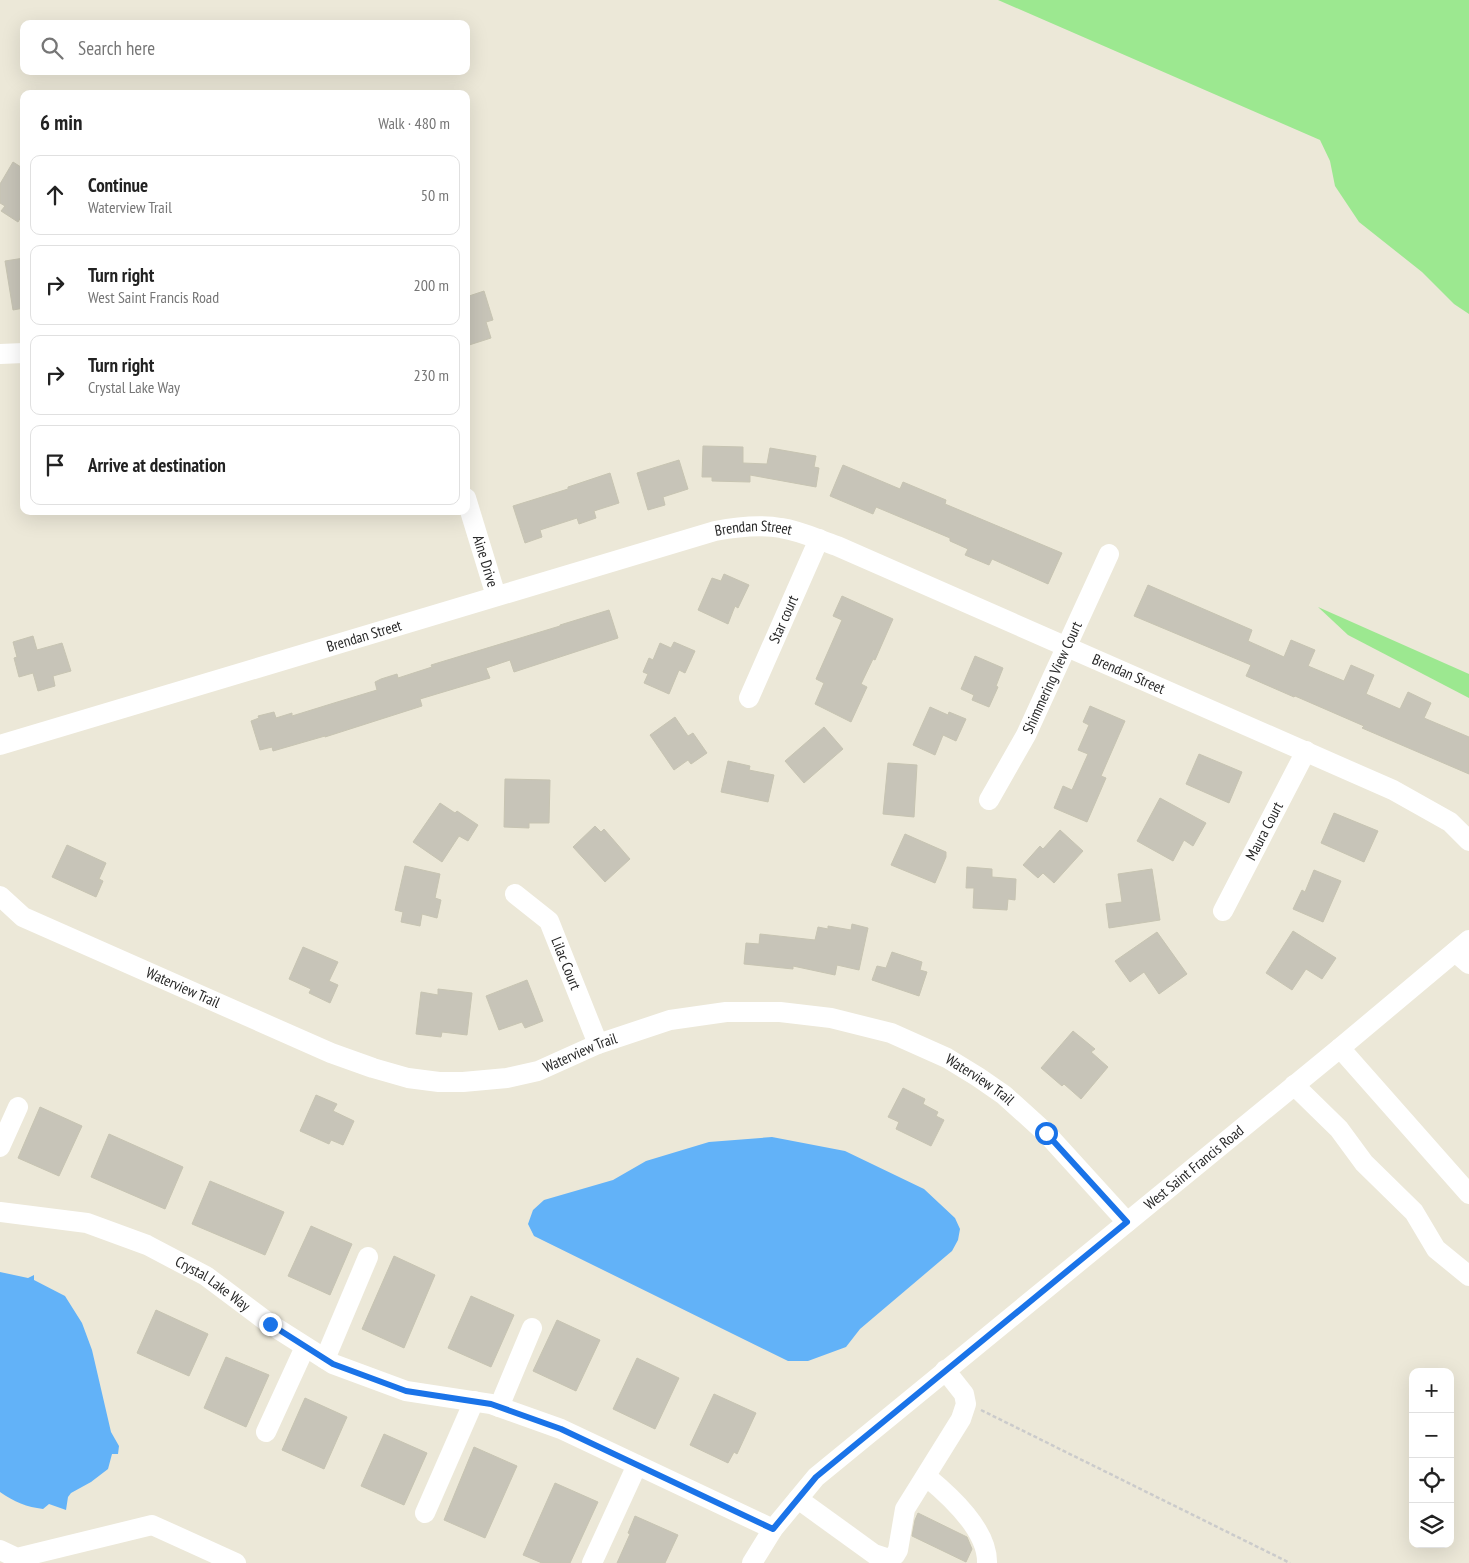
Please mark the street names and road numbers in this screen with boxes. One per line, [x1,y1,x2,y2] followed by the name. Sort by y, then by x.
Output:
[713,516,794,540] street label: Brendan Street
[469,533,503,589] street label: Aine Drive
[764,592,802,646] street label: Star court
[324,615,404,656] street label: Brendan Street
[1018,618,1086,737] street label: Shimmering View Court
[1089,649,1168,698] street label: Brendan Street
[1241,798,1287,863] street label: Maura Court
[547,934,585,992] street label: Lilac Court
[143,963,224,1012] street label: Waterview Trail
[540,1028,620,1077] street label: Waterview Trail
[942,1049,1019,1109] street label: Waterview Trail
[1140,1121,1247,1213] street label: West Saint Francis Road
[172,1252,255,1315] street label: Crystal Lake Way

